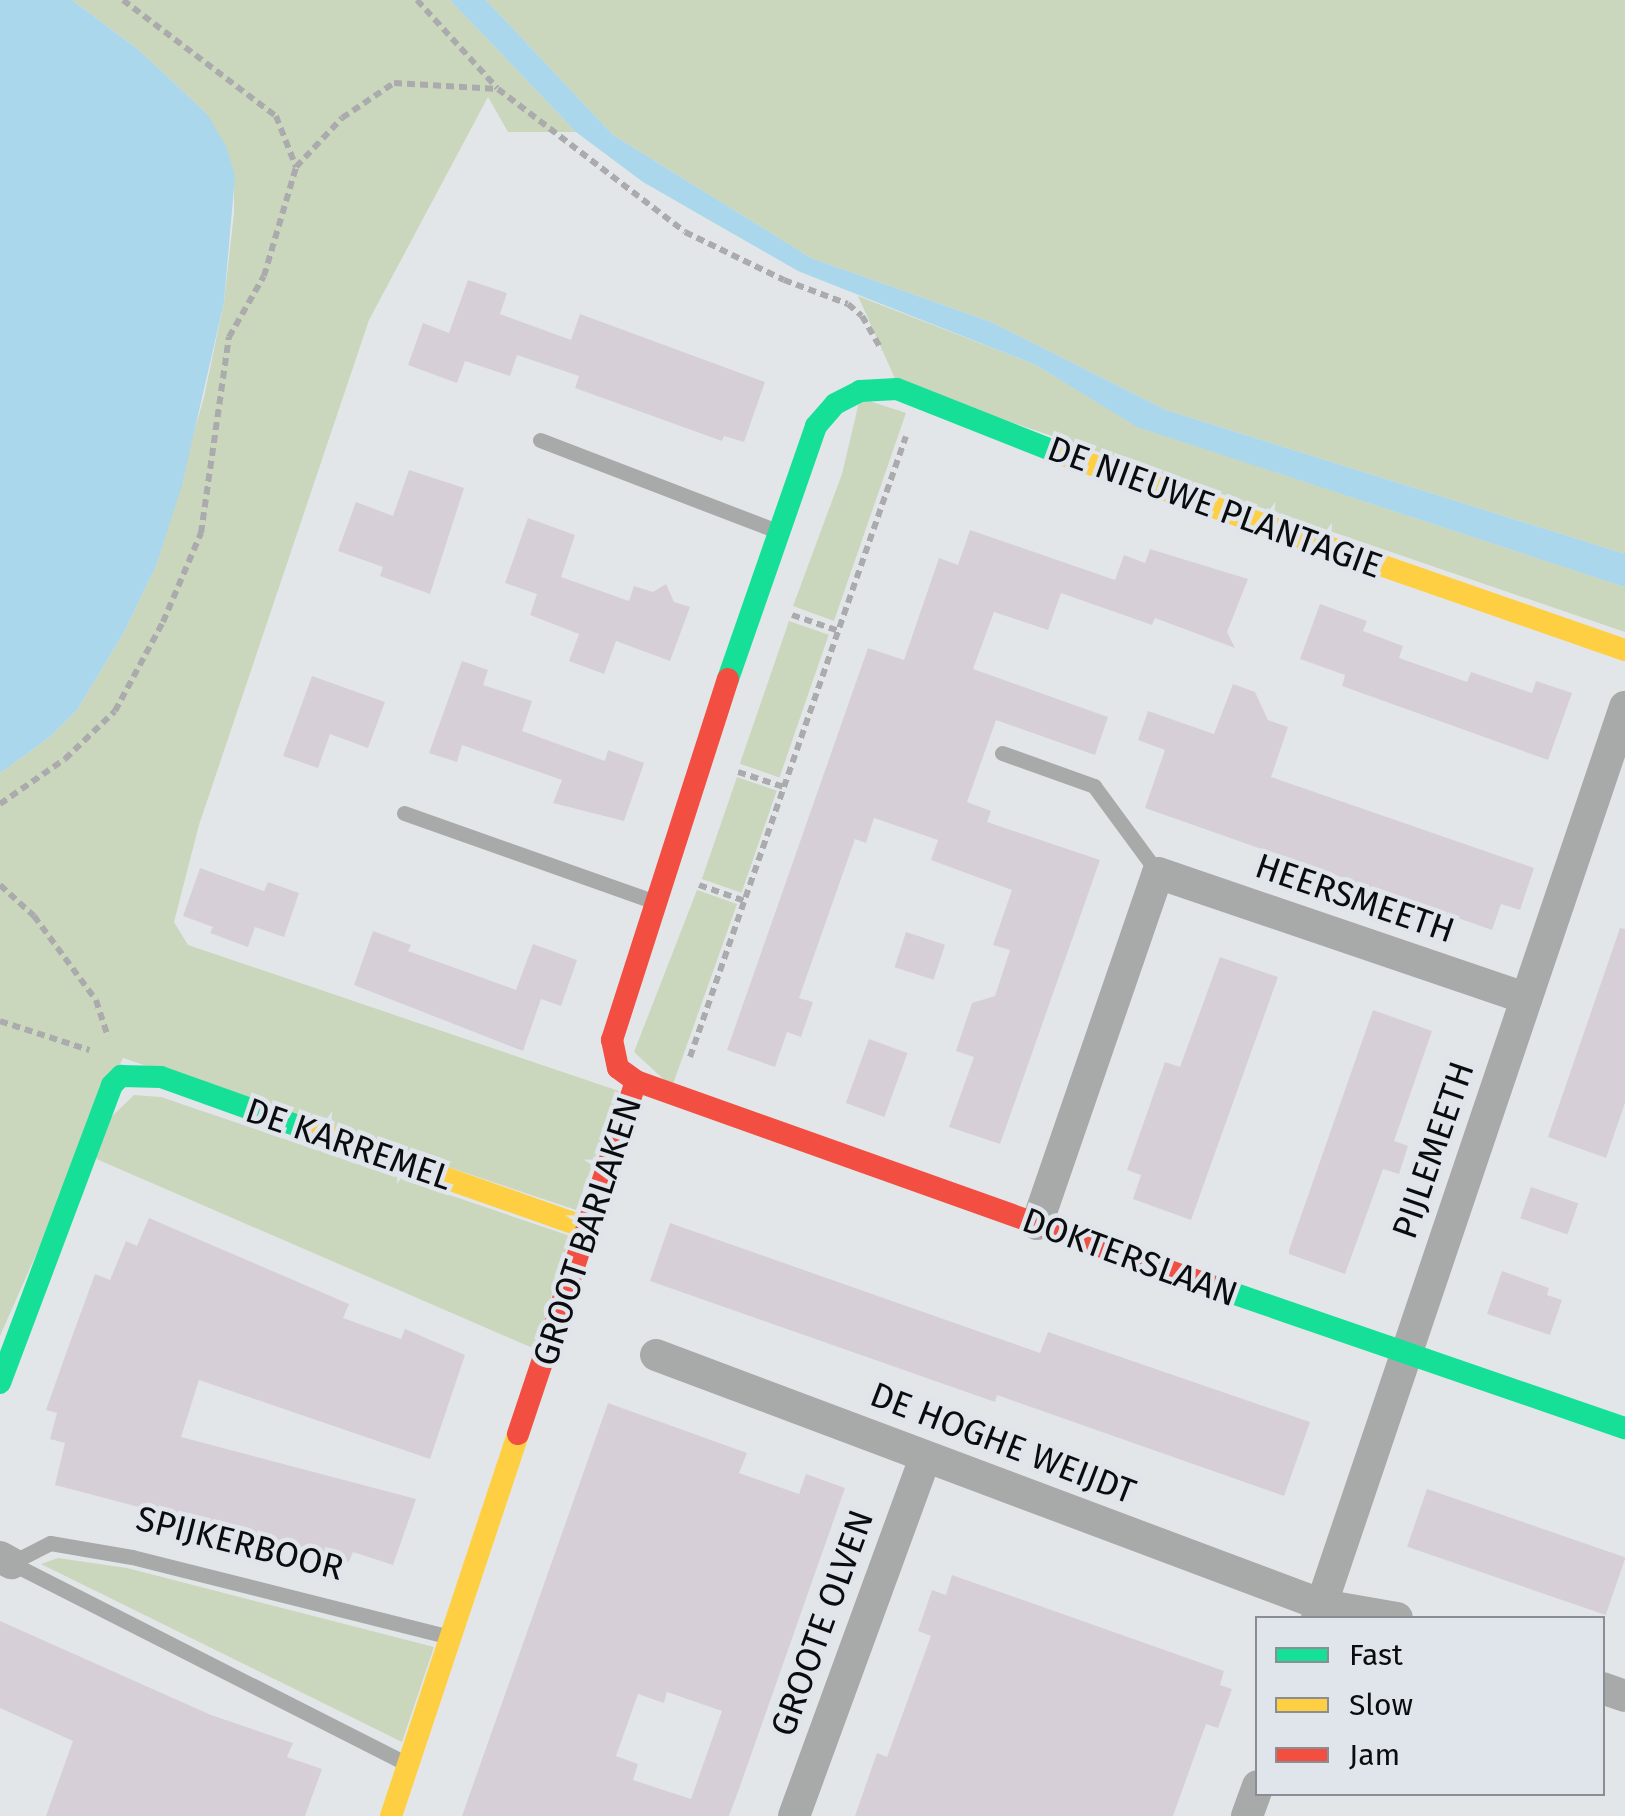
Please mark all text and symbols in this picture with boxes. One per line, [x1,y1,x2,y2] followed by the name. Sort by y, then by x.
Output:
[1042,427,1388,587] street label: DE NIEUWE PLANTAGIE
[1250,844,1460,952] street label: HEERSMEETH
[1383,1056,1483,1244] street label: PIJLEMEETH
[240,1089,458,1199] street label: DE KARREMEL
[524,1091,650,1371] street label: GROOT BARLAKEN
[1017,1199,1243,1315] street label: DOKTERSLAAN
[865,1373,1141,1513] street label: DE HOGHE WEIJDT
[132,1497,348,1589] street label: SPIJKERBOOR
[762,1504,882,1742] street label: GROOTE OLVEN
[1255,1616,1605,1796] legend
[1349,1637,1403,1673] text: Fast
[1349,1687,1413,1723] text: Slow
[1349,1737,1400,1773] text: Jam

